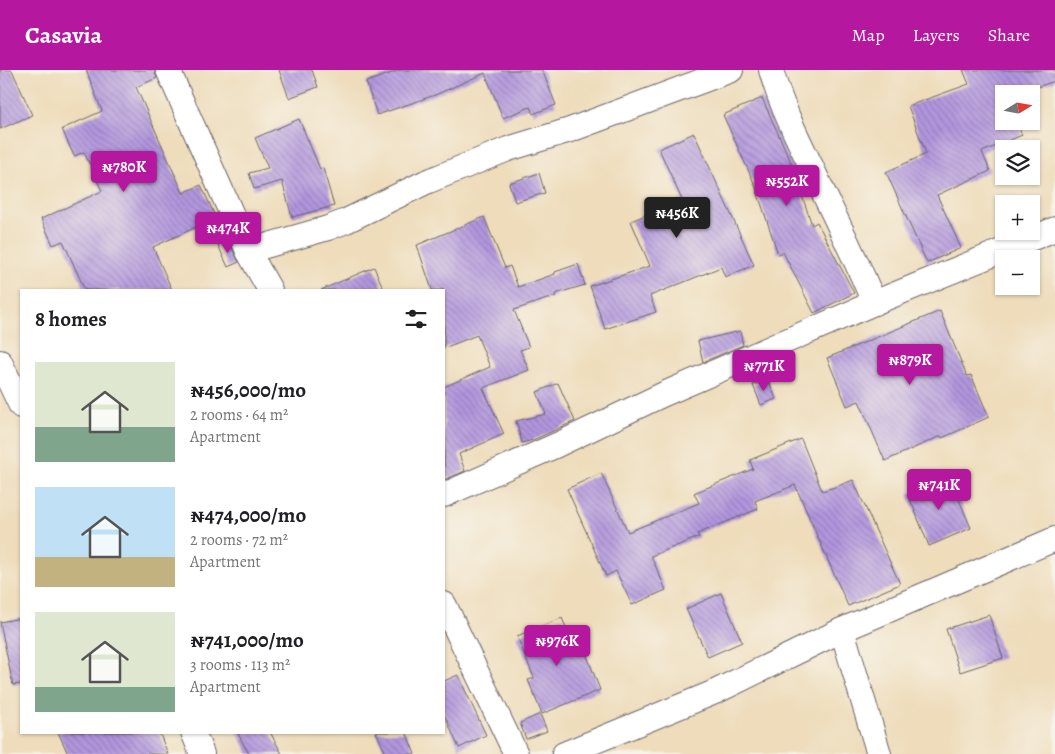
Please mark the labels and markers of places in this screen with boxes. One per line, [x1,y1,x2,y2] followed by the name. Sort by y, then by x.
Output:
[89,150,159,193] pin: ₦780K
[752,164,822,207] pin: ₦552K
[642,196,712,239] pin: ₦456K
[193,212,263,254] pin: ₦474K
[875,344,945,386] pin: ₦879K
[729,350,799,392] pin: ₦771K
[904,468,974,511] pin: ₦741K
[522,624,592,667] pin: ₦976K

